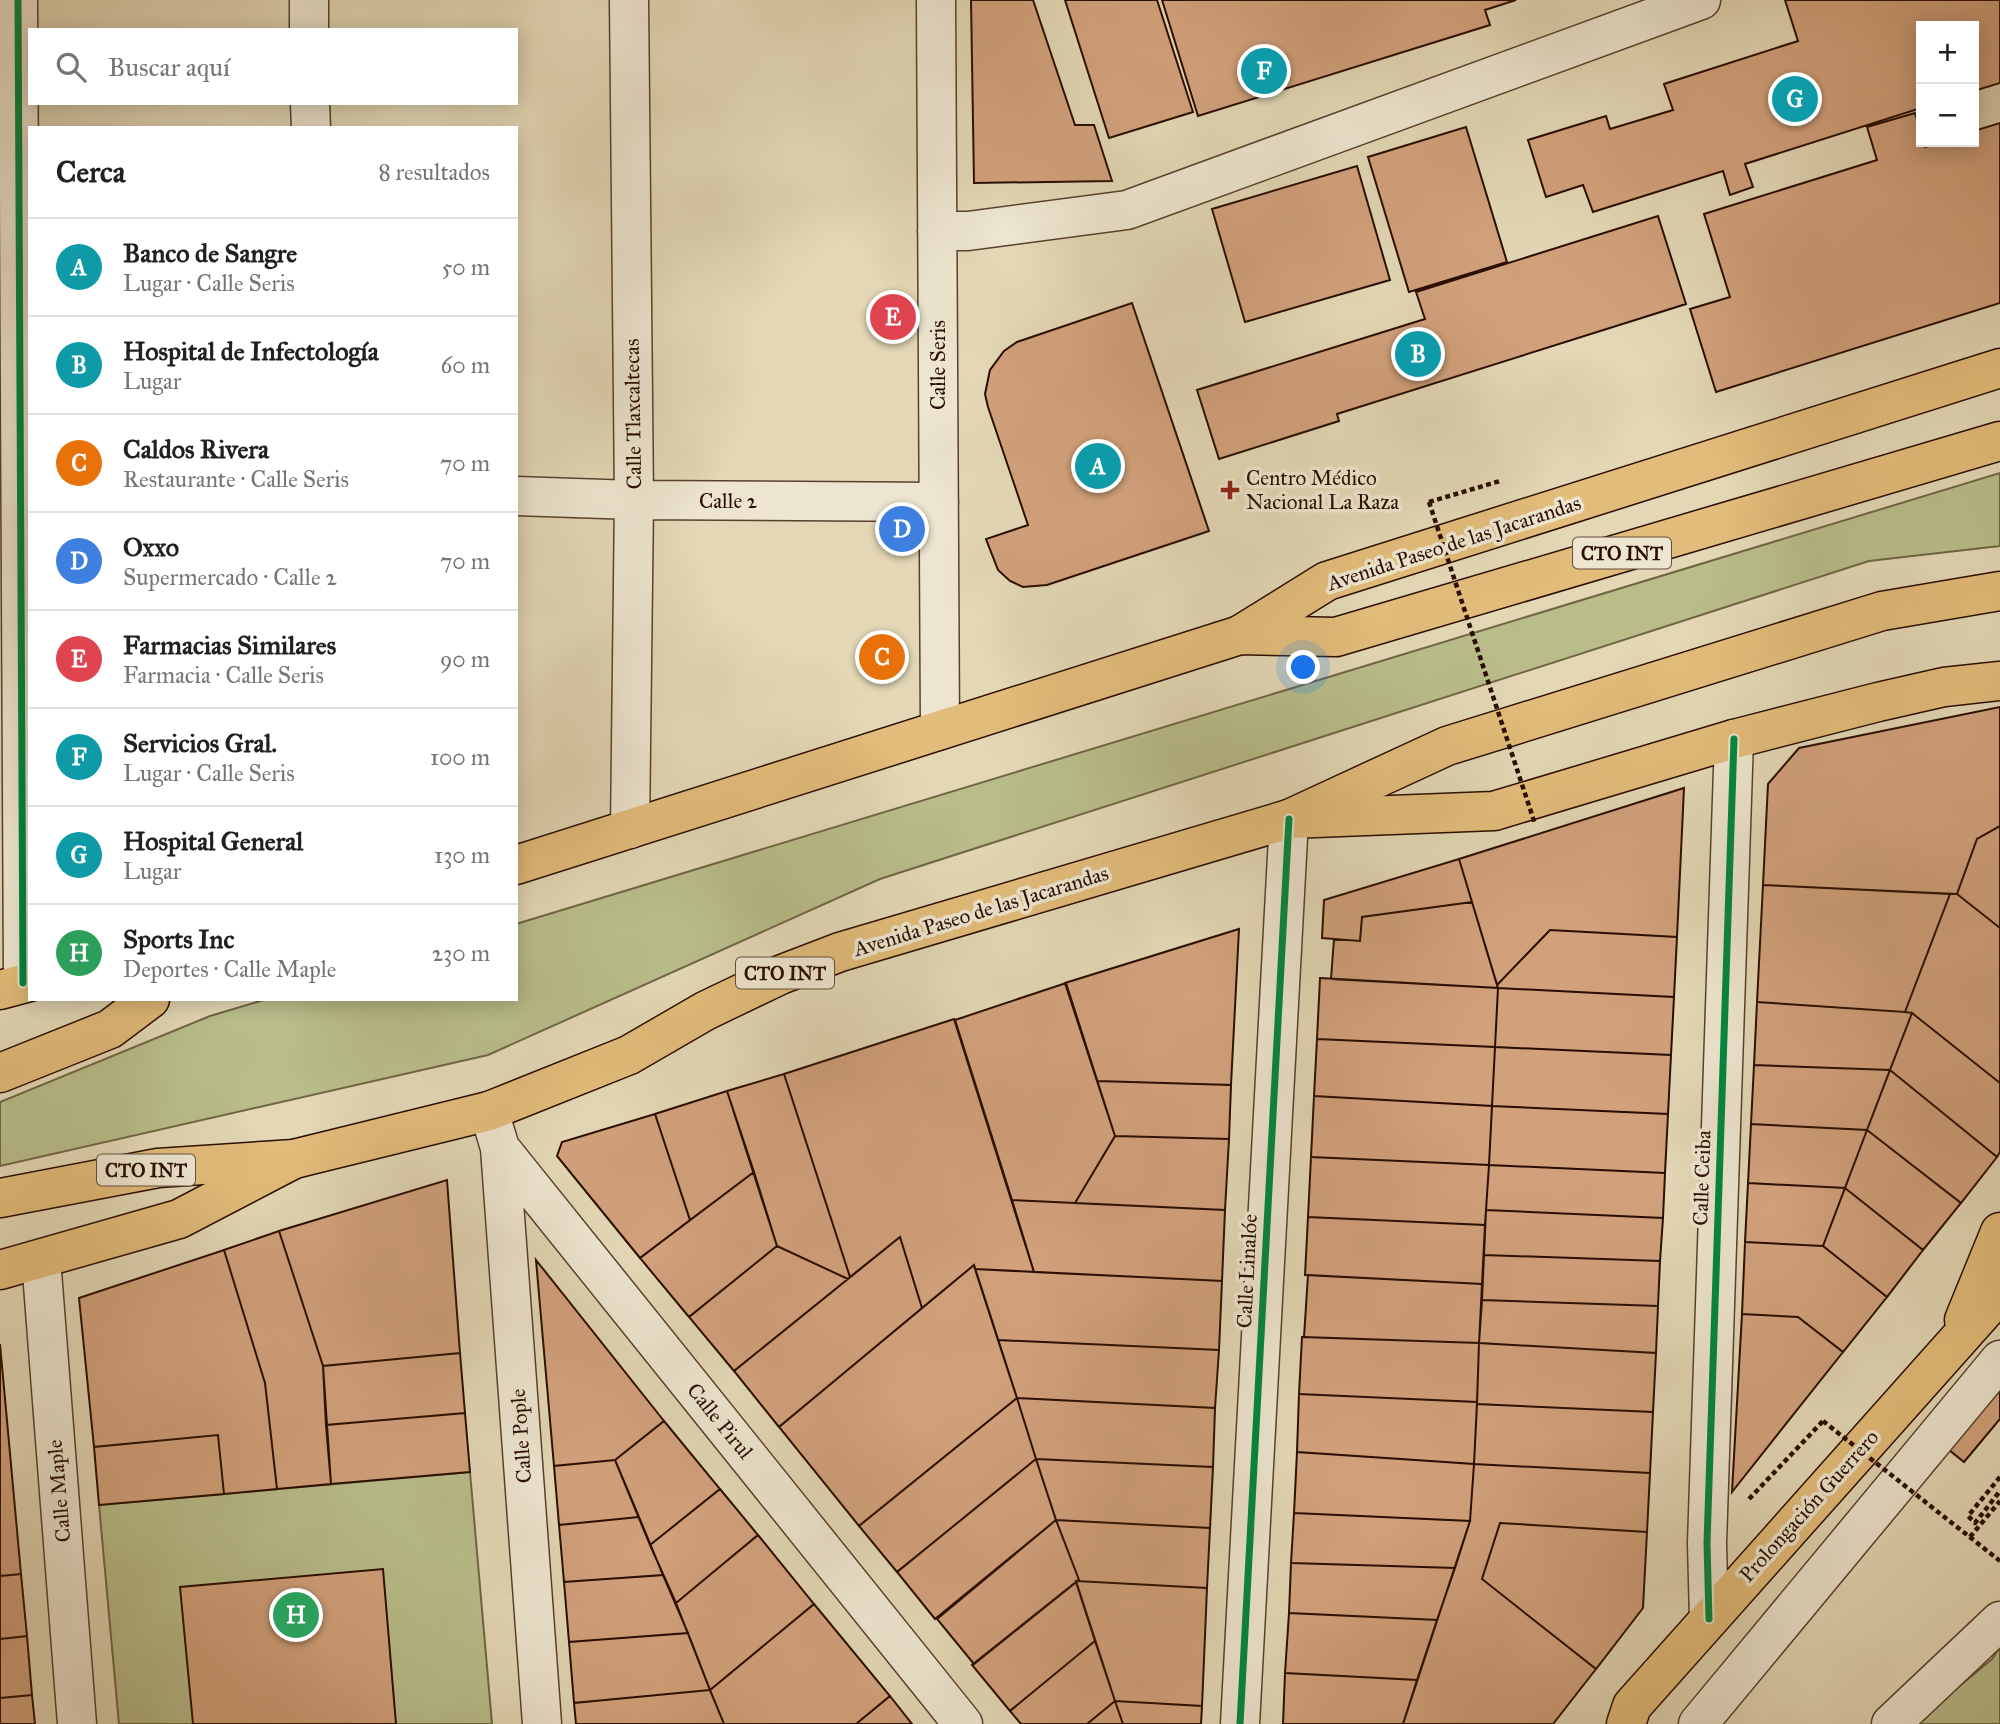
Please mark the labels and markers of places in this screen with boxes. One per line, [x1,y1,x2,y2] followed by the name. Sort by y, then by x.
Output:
[1241,45,1287,97] pin: F
[1772,73,1818,125] pin: G
[870,291,916,343] pin: E
[1395,328,1441,380] pin: B
[1075,440,1121,492] pin: A
[1246,465,1399,515] place label: Centro Médico Nacional La Raza
[1220,480,1240,500] marker: Centro Médico Nacional La Raza
[879,503,925,555] pin: D
[859,631,905,683] pin: C
[273,1589,319,1641] pin: H

